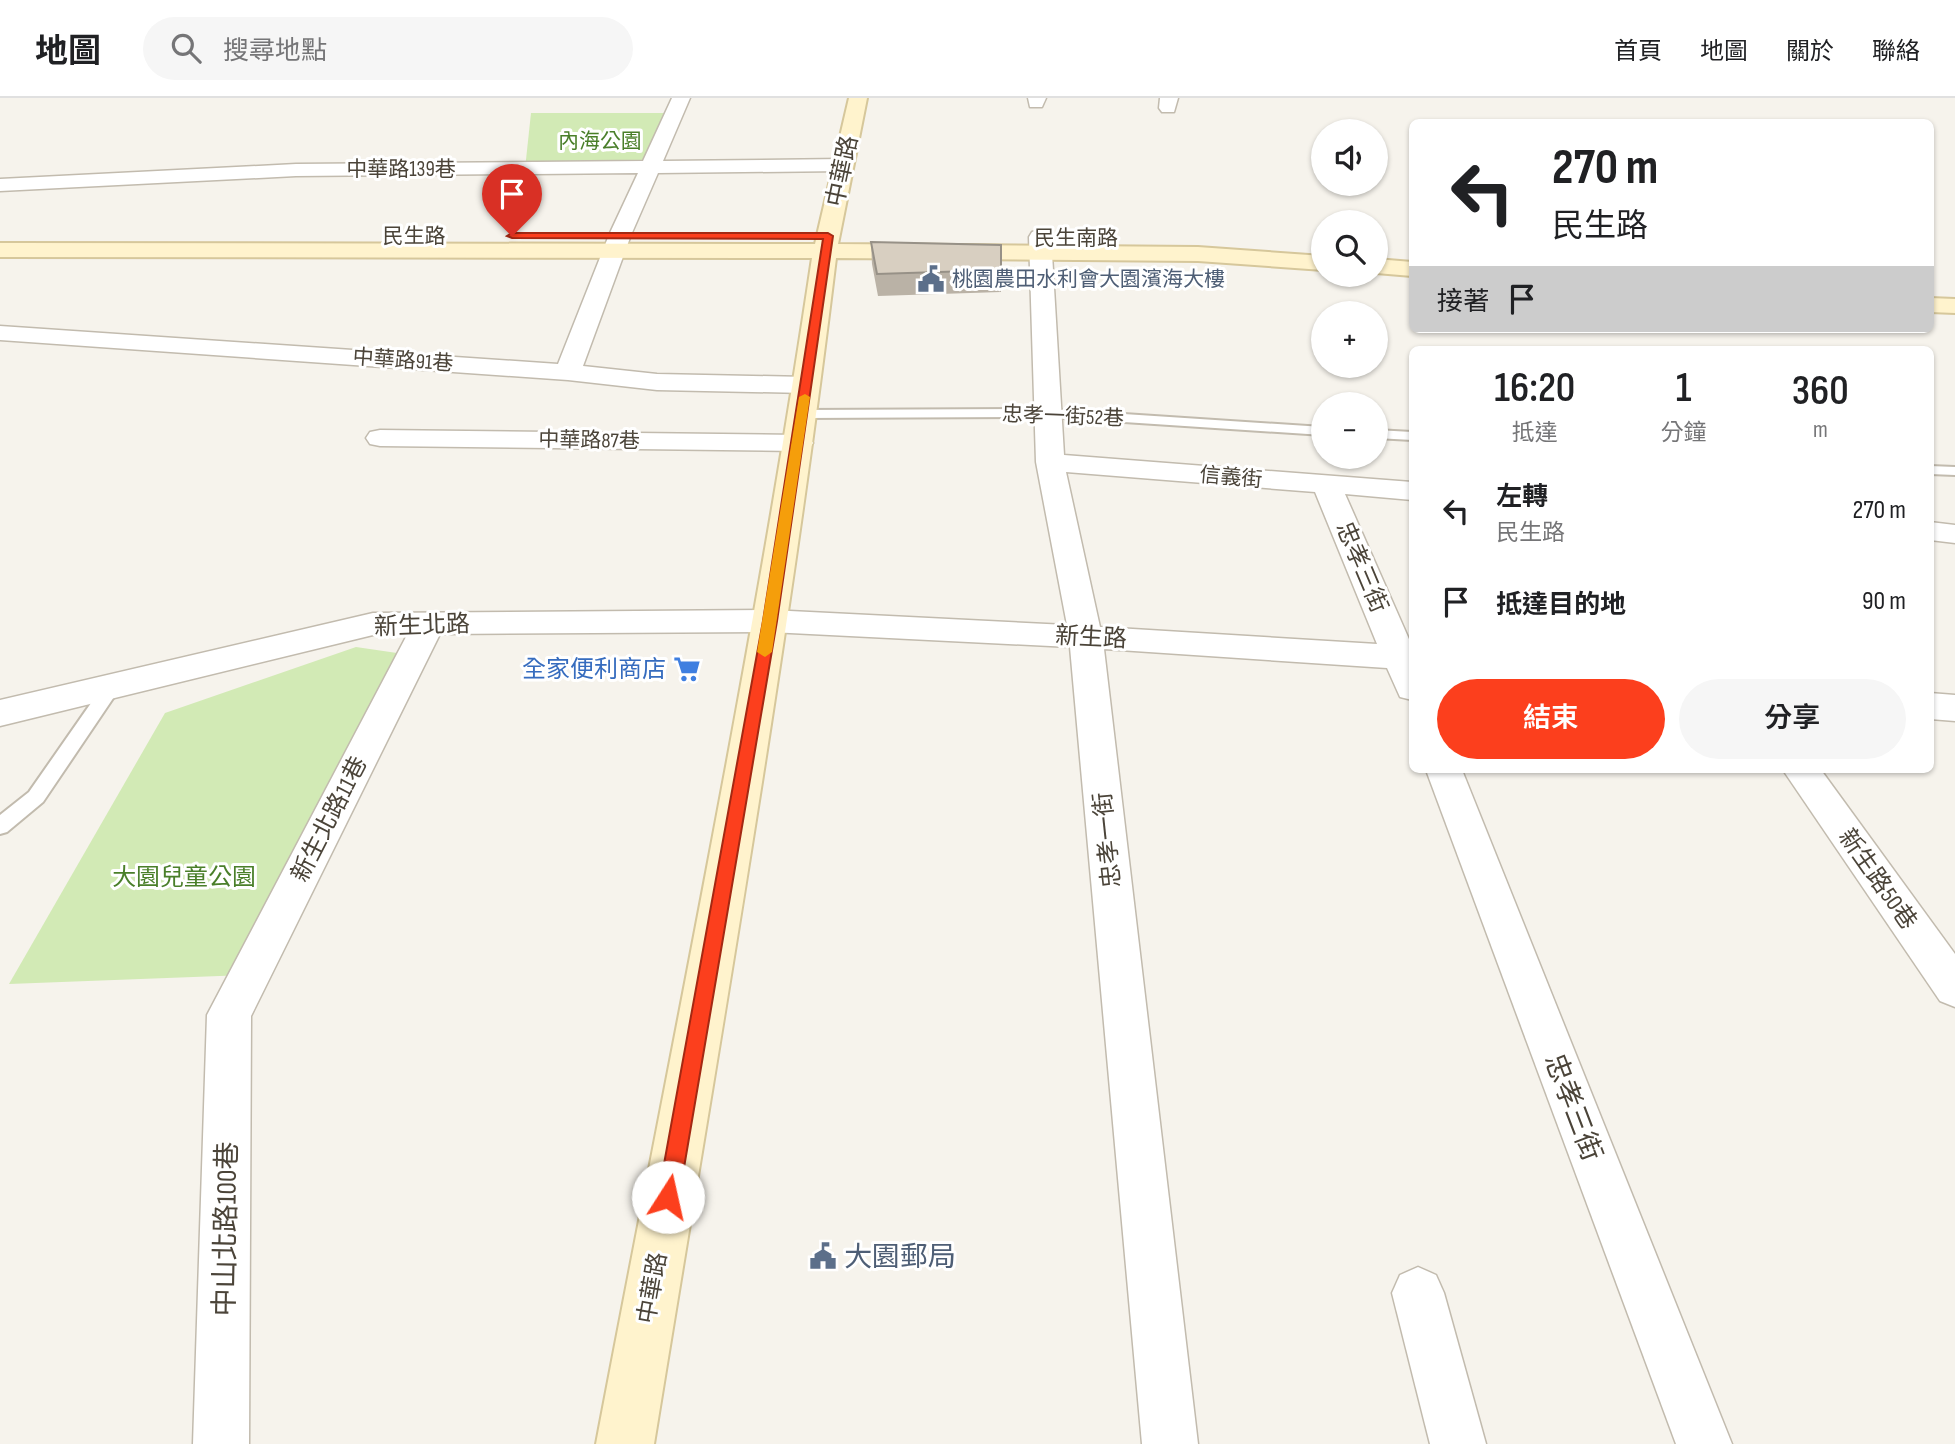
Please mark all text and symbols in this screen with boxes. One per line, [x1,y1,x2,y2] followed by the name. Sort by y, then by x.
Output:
[143,17,633,80] search box
[167,29,205,67] icon: search
[35,32,101,72] text: 地圖
[223,36,327,67] text: 搜尋地點
[1614,37,1662,66] text: 首頁
[1700,37,1748,66] text: 地圖
[1786,37,1834,66] text: 關於
[1872,37,1920,66] text: 聯絡
[1311,119,1388,469] map controls
[1311,119,1388,196] button: sound
[558,129,642,154] park label: 內海公園
[821,133,864,209] street label: 中華路
[1552,139,1658,198] text: 270 m
[1437,147,1528,238] icon: left
[346,157,456,182] street label: 中華路139巷
[482,164,542,236] pin
[493,175,531,213] icon: arrive
[1552,207,1648,246] text: 民生路
[1311,210,1388,287] button: search
[383,224,446,249] street label: 民生路
[1034,226,1118,251] street label: 民生南路
[916,264,946,294] public building icon: 桃園農田水利會大園濱海大樓
[952,267,1225,292] place label: 桃園農田水利會大園濱海大樓
[1503,280,1541,318] icon: arrive
[1437,287,1489,318] text: 接著
[1311,301,1388,378] button: +
[352,345,454,376] street label: 中華路91巷
[1494,363,1575,414] text: 16:20
[1676,363,1691,414] text: 1
[1792,366,1849,417] text: 360
[1311,392,1388,469] button: −
[1002,402,1124,431] street label: 忠孝一街52巷
[1813,416,1828,444] text: m
[1512,419,1558,447] text: 抵達
[1661,419,1707,447] text: 分鐘
[538,427,640,454] street label: 中華路87巷
[1198,462,1263,493] street label: 信義街
[1496,482,1548,513] text: 左轉
[1437,492,1475,530] icon: left
[1853,495,1906,526] text: 270 m
[1329,517,1394,617] street label: 忠孝三街
[1496,519,1565,547] text: 民生路
[1437,583,1475,621] icon: arrive
[1862,586,1906,617] text: 90 m
[1496,590,1626,621] text: 抵達目的地
[374,609,470,642] street label: 新生北路
[1054,621,1128,654] street label: 新生路
[672,654,702,684] supermarket icon: 全家便利商店
[522,655,666,684] place label: 全家便利商店
[1437,679,1665,759] button: 結束
[1679,679,1906,759] button: 分享
[285,752,373,887] street label: 新生北路11巷
[1088,791,1127,889] street label: 忠孝一街
[1832,823,1923,935] street label: 新生路50巷
[112,863,256,892] park label: 大園兒童公園
[1537,1049,1608,1166] street label: 忠孝三街
[208,1141,245,1317] street label: 中山北路100巷
[631,1160,705,1234] position arrow
[808,1241,838,1271] public building icon: 大園郵局
[844,1241,956,1274] place label: 大園郵局
[632,1250,673,1326] street label: 中華路

